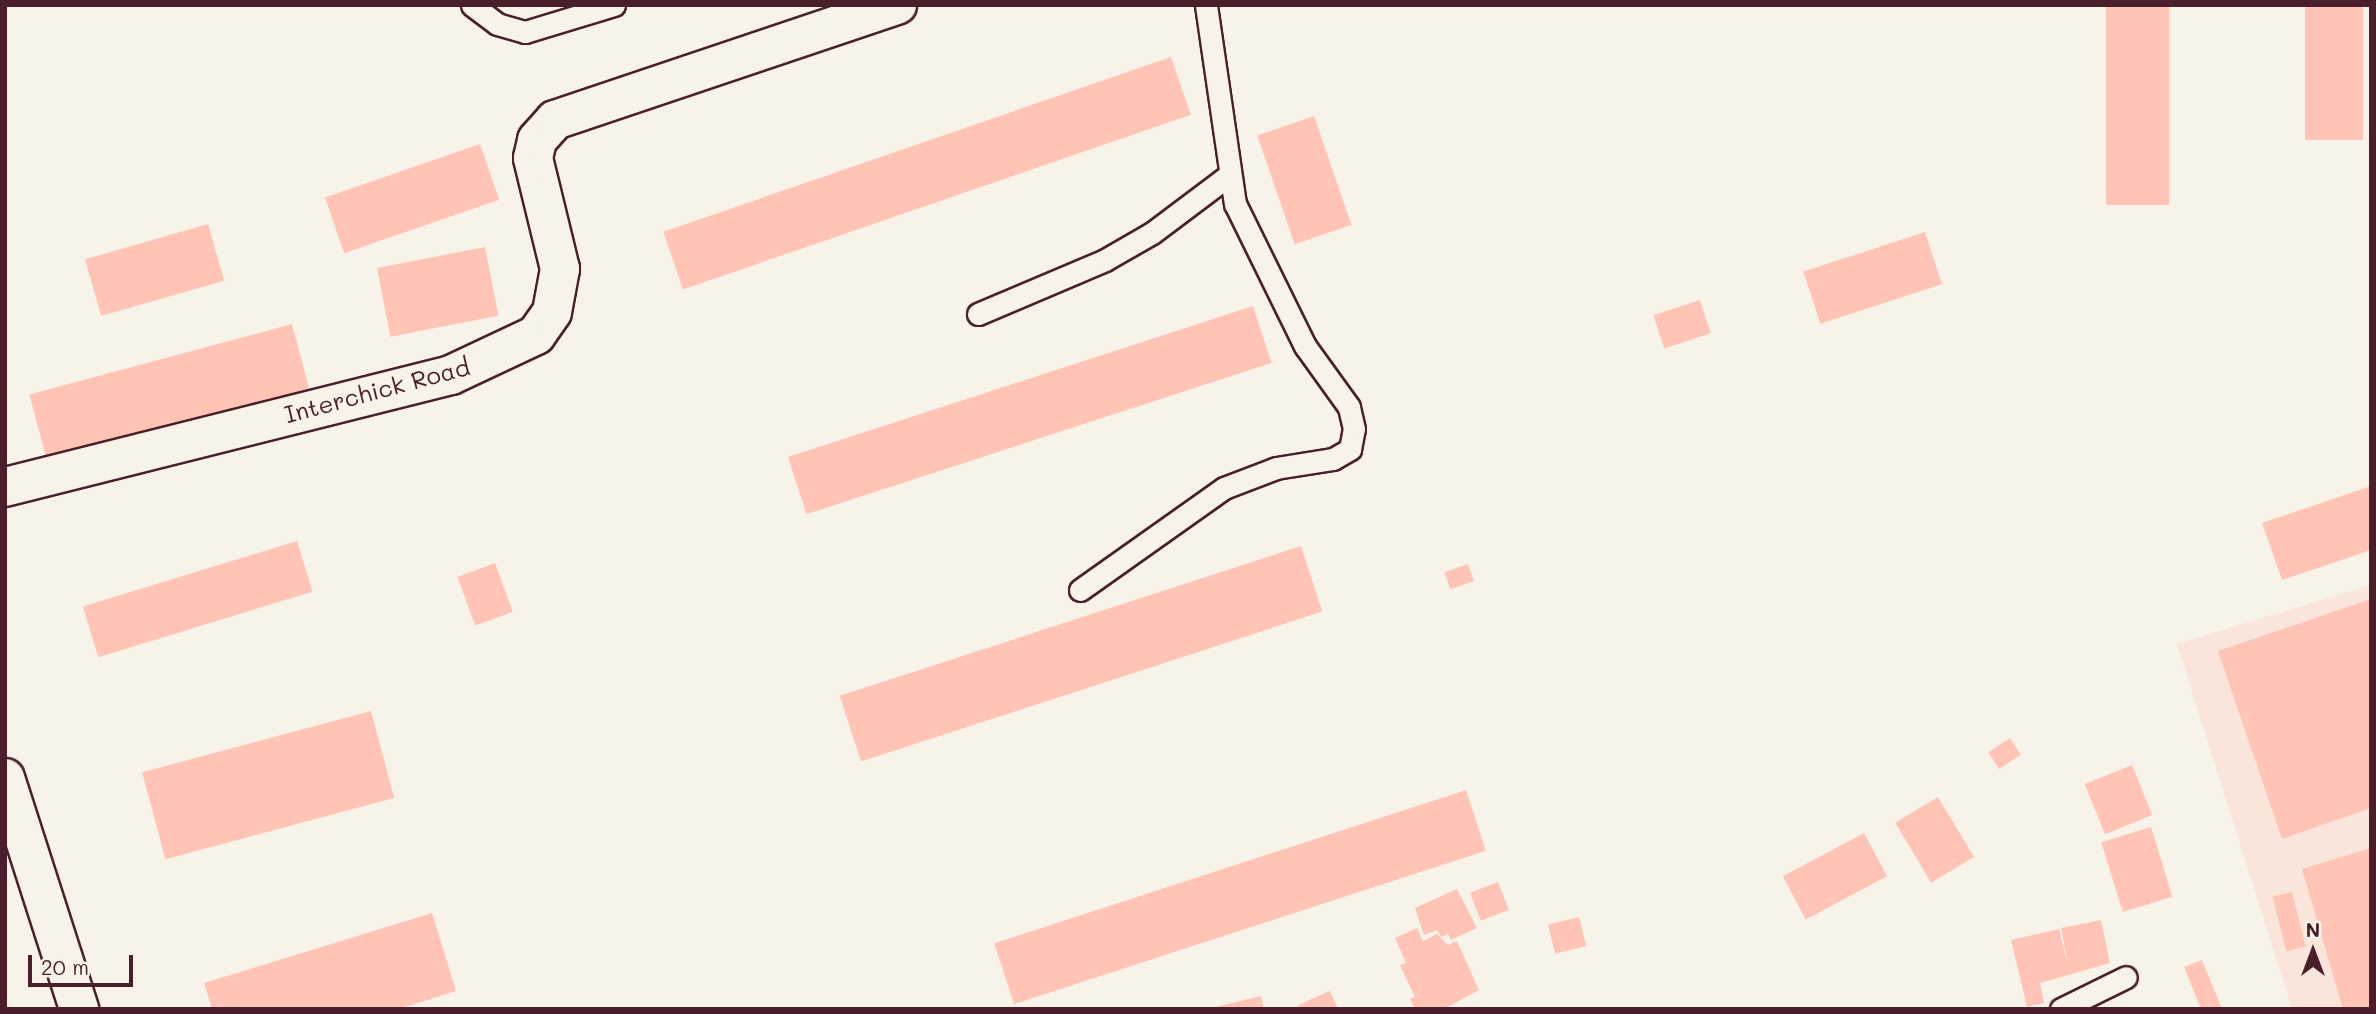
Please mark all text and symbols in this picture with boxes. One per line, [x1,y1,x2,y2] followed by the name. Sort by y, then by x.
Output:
[281,351,473,429] street label: Interchick Road
[2278,916,2348,986] north arrow
[2306,917,2320,942] text: N
[32,940,136,984] scale bar
[41,953,89,980] text: 20 m

